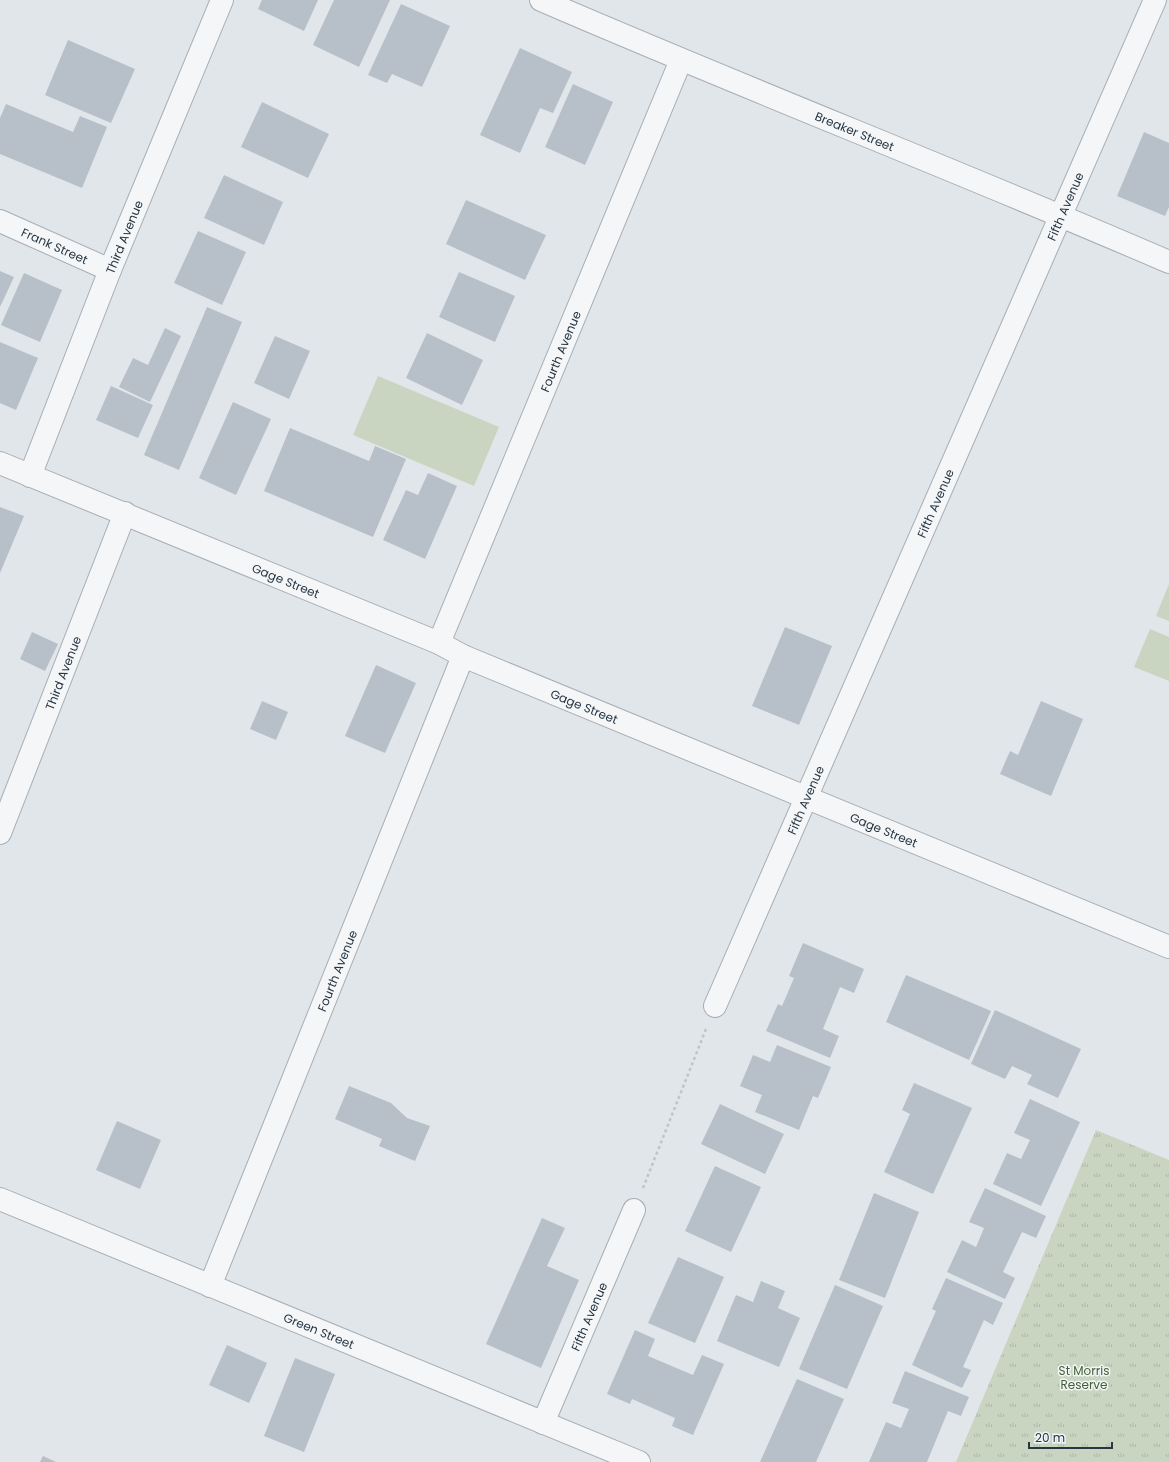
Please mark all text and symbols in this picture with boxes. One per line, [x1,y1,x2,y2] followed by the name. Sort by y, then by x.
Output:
[813,107,897,155] street label: Breaker Street
[1042,169,1087,243] street label: Fifth Avenue
[101,197,147,276] street label: Third Avenue
[19,223,91,268] street label: Frank Street
[536,308,585,394] street label: Fourth Avenue
[913,466,957,540] street label: Fifth Avenue
[250,559,322,602] street label: Gage Street
[40,633,85,712] street label: Third Avenue
[548,685,621,727] street label: Gage Street
[783,763,828,837] street label: Fifth Avenue
[848,808,920,851] street label: Gage Street
[313,927,361,1014] street label: Fourth Avenue
[566,1279,611,1353] street label: Fifth Avenue
[281,1308,357,1352] street label: Green Street
[1059,1362,1109,1393] park label: St Morris Reserve
[1029,1424,1112,1450] scale bar
[1035,1429,1065,1446] text: 20 m

